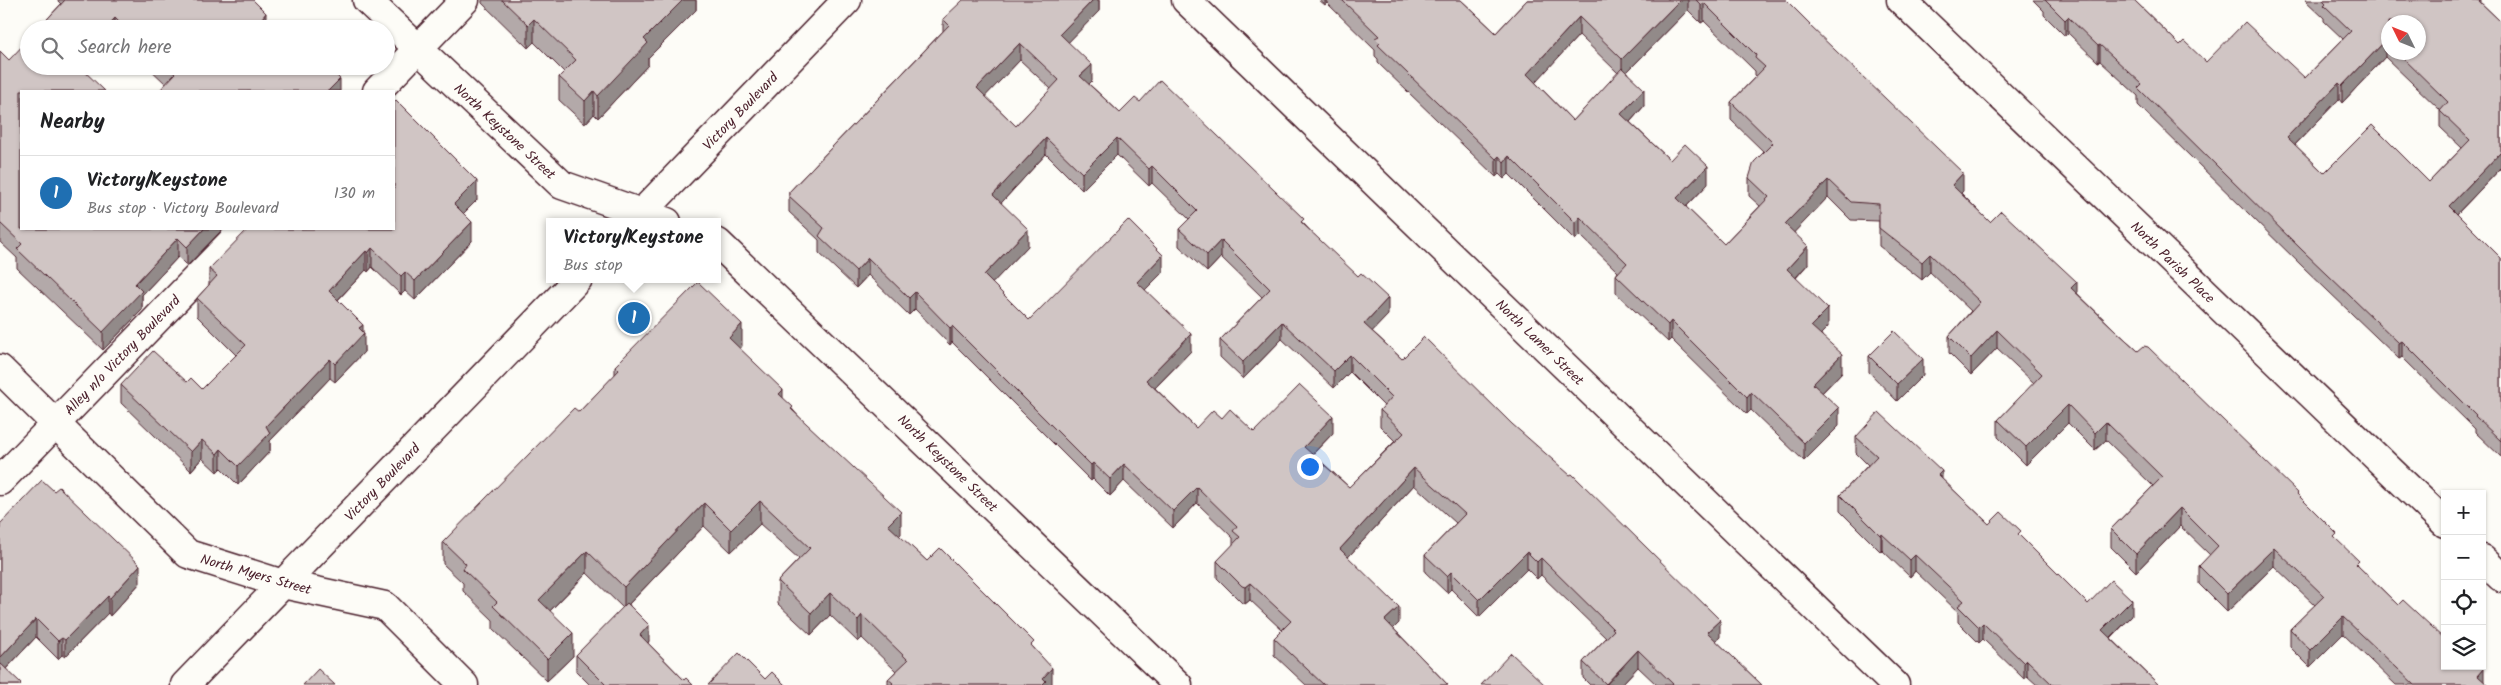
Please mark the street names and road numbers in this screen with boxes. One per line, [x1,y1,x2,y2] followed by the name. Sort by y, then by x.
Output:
[698,67,785,156] street label: Victory Boulevard
[448,78,561,185] street label: North Keystone Street
[2125,216,2220,309] street label: North Parish Place
[59,290,187,421] street label: Alley n/o Victory Boulevard
[1490,294,1589,391] street label: North Lamer Street
[892,410,1003,518] street label: North Keystone Street
[340,438,427,527] street label: Victory Boulevard
[198,549,314,601] street label: North Myers Street

